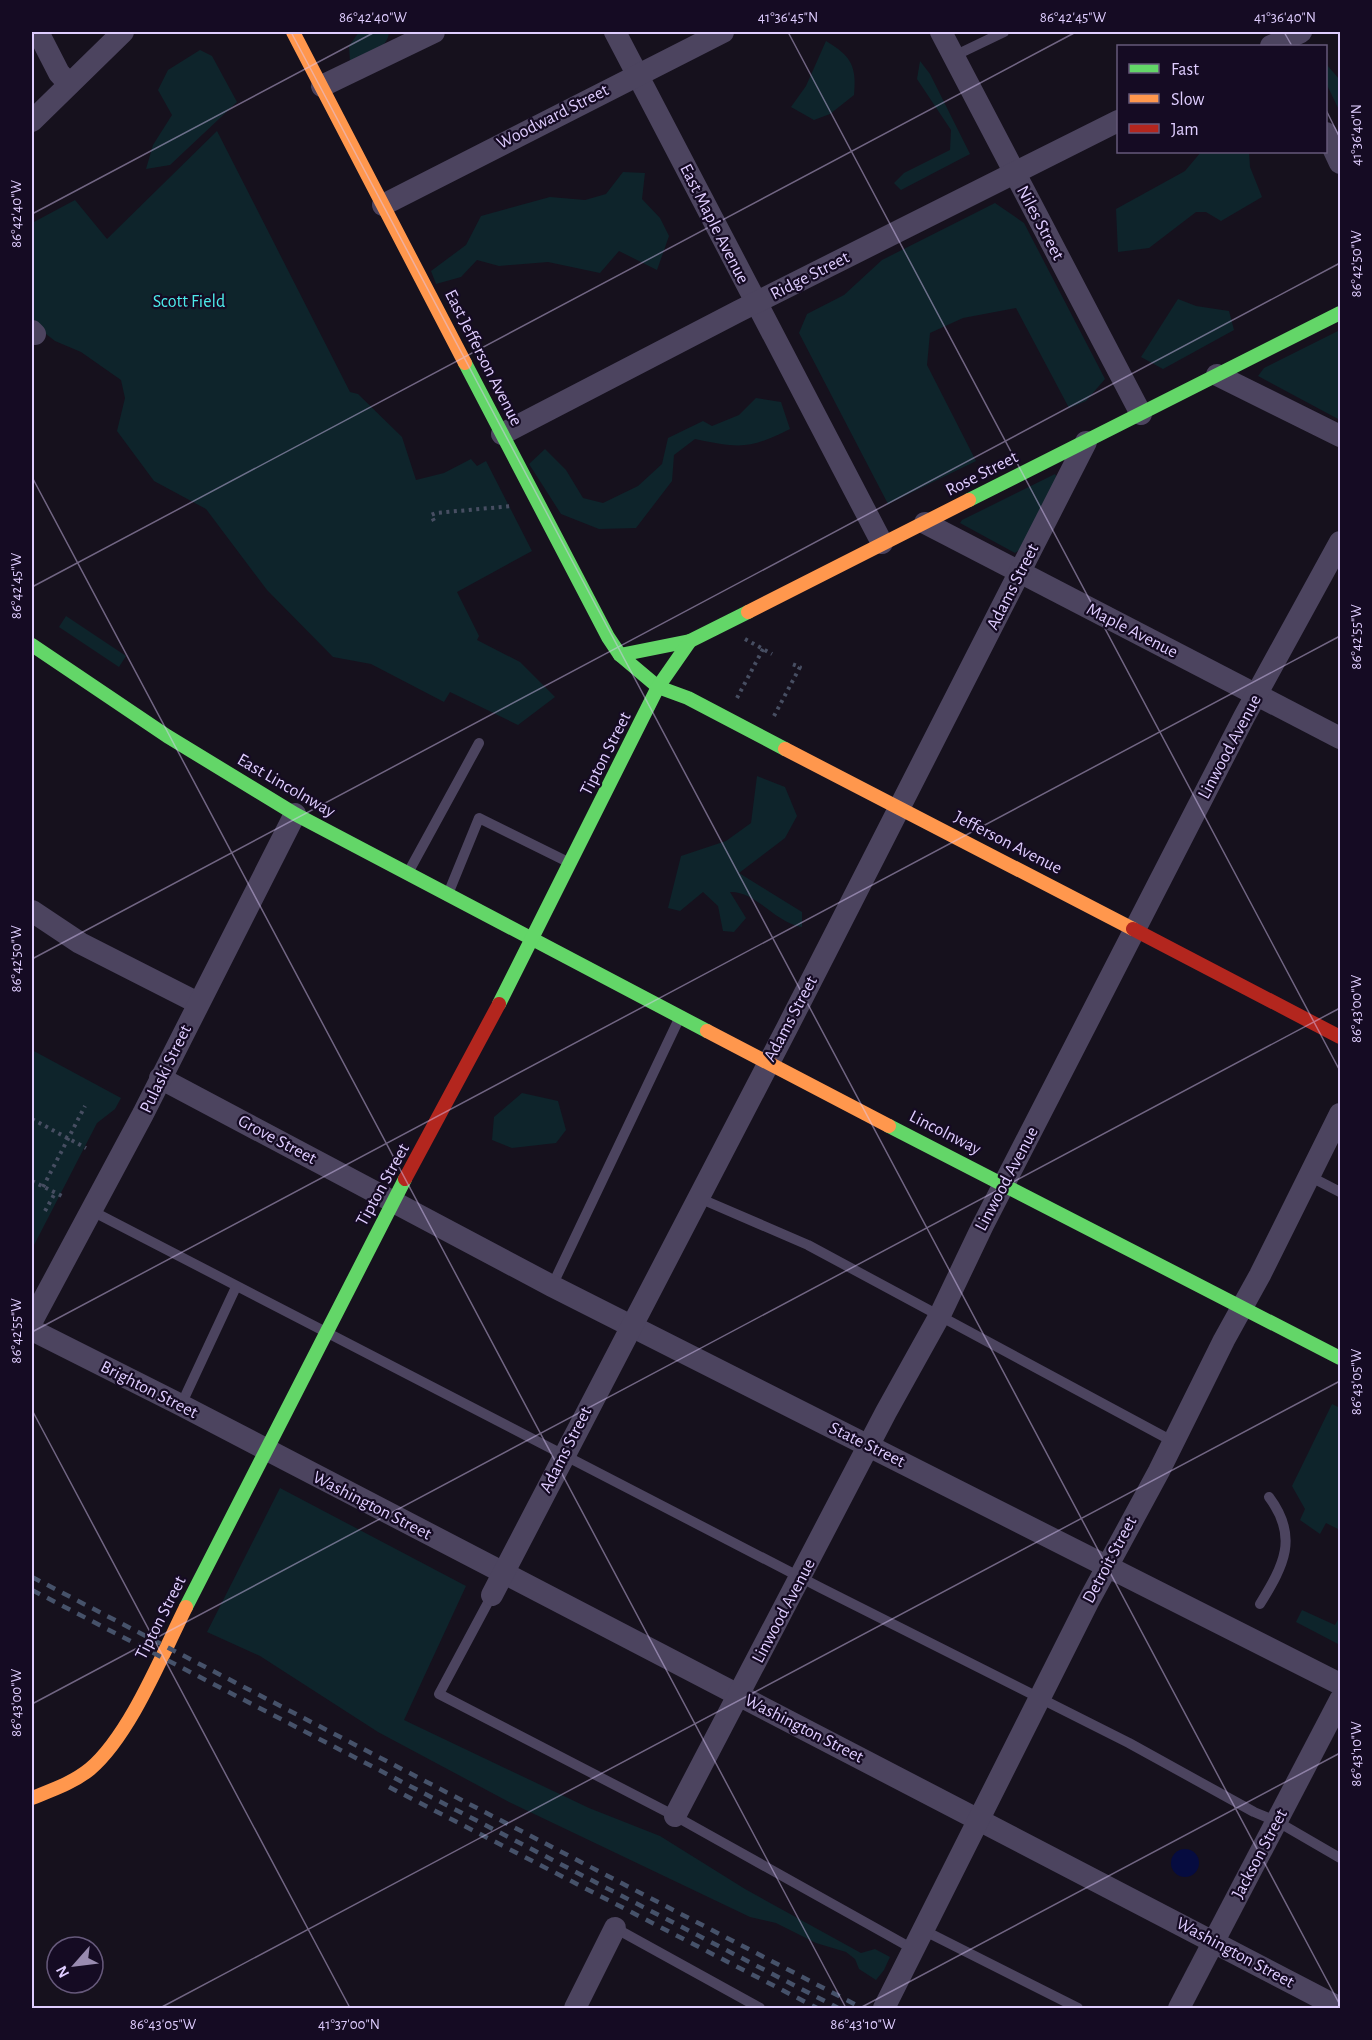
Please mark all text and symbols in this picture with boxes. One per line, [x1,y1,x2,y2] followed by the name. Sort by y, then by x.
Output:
[339,10,408,25] text: 86°42'40"W
[758,10,818,25] text: 41°36'45"N
[1040,10,1107,25] text: 86°42'45"W
[1254,10,1316,25] text: 41°36'40"N
[1117,45,1327,153] legend
[1171,61,1199,79] text: Fast
[494,81,612,153] street label: Woodward Street
[1171,91,1204,109] text: Slow
[1349,104,1364,166] text: 41°36'40"N
[1171,121,1199,139] text: Jam
[676,161,752,287] street label: East Maple Avenue
[9,179,24,248] text: 86°42'40"W
[1013,183,1067,263] street label: Niles Street
[1349,230,1364,298] text: 86°42'50"W
[768,248,853,304] street label: Ridge Street
[441,287,525,429] street label: East Jefferson Avenue
[153,293,225,311] park label: Scott Field
[943,448,1021,500] street label: Rose Street
[984,541,1042,633] street label: Adams Street
[9,552,24,619] text: 86°42'45"W
[1084,600,1180,662] street label: Maple Avenue
[1349,604,1364,670] text: 86°42'55"W
[1195,692,1265,802] street label: Linwood Avenue
[577,709,635,799] street label: Tipton Street
[234,751,338,821] street label: East Lincolnway
[951,808,1065,878] street label: Jefferson Avenue
[9,925,24,993] text: 86°42'50"W
[761,973,821,1065] street label: Adams Street
[1349,974,1364,1043] text: 86°43'00"W
[137,1022,195,1116] street label: Pulaski Street
[906,1107,984,1159] street label: Lincolnway
[235,1112,319,1168] street label: Grove Street
[972,1124,1042,1234] street label: Linwood Avenue
[353,1141,413,1229] street label: Tipton Street
[9,1298,24,1364] text: 86°42'55"W
[1349,1348,1364,1415] text: 86°43'05"W
[97,1358,201,1422] street label: Brighton Street
[537,1404,595,1496] street label: Adams Street
[826,1419,908,1471] street label: State Street
[310,1468,435,1544] street label: Washington Street
[1080,1513,1141,1606] street label: Detroit Street
[749,1556,819,1666] street label: Linwood Avenue
[132,1573,190,1663] street label: Tipton Street
[9,1668,24,1737] text: 86°43'00"W
[742,1691,867,1767] street label: Washington Street
[1349,1721,1364,1787] text: 86°43'10"W
[1229,1806,1291,1902] street label: Jackson Street
[1173,1914,1297,1992] street label: Washington Street
[45,1935,105,1995] north arrow
[53,1963,72,1980] text: N
[130,2017,197,2032] text: 86°43'05"W
[318,2017,380,2032] text: 41°37'00"N
[830,2017,896,2032] text: 86°43'10"W

